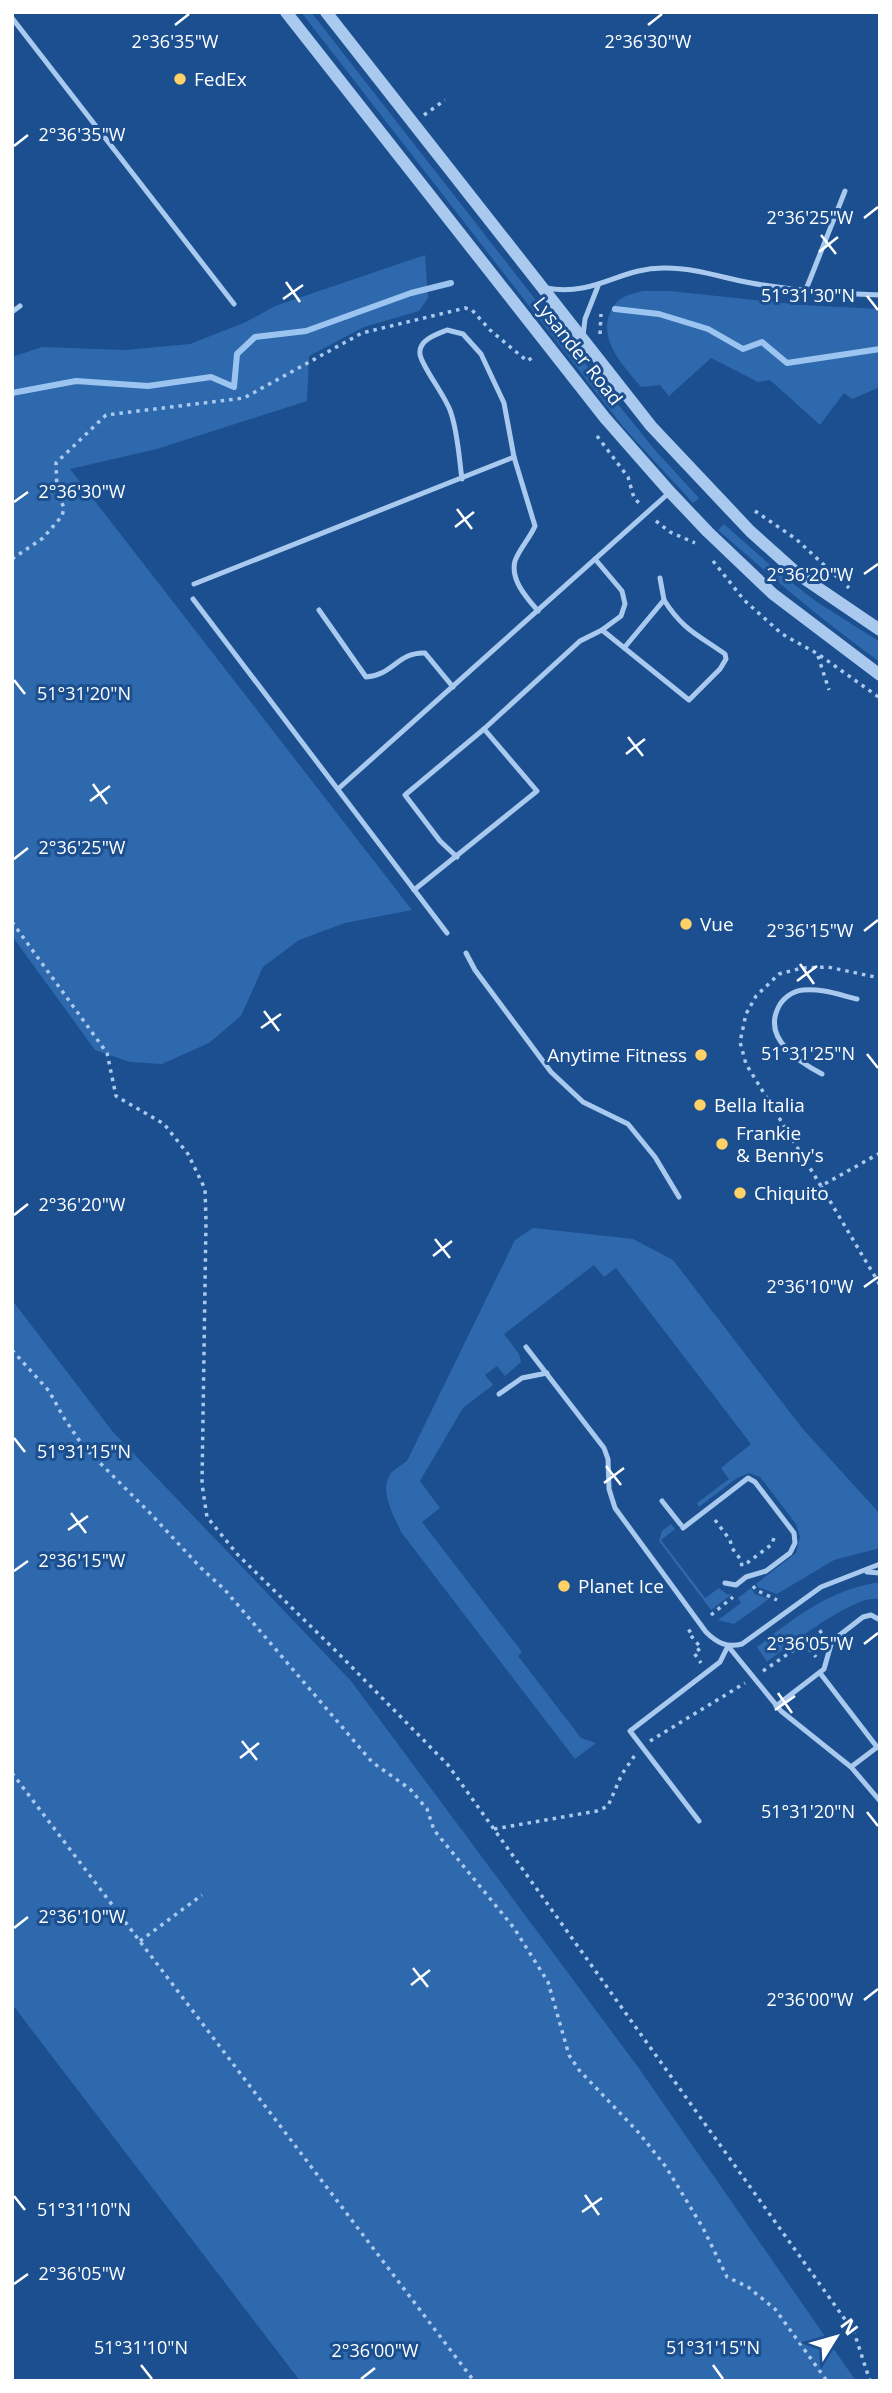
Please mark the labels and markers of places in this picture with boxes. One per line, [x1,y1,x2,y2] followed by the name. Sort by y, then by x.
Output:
[194,66,247,92] place label: FedEx
[172,71,188,87] marker: FedEx
[700,911,734,937] place label: Vue
[678,916,694,932] marker: Vue
[547,1042,687,1068] place label: Anytime Fitness
[693,1047,709,1063] marker: Anytime Fitness
[714,1092,805,1118] place label: Bella Italia
[692,1097,708,1113] marker: Bella Italia
[736,1120,824,1168] place label: Frankie & Benny's
[714,1136,730,1152] marker: Frankie & Benny's
[754,1180,829,1206] place label: Chiquito
[732,1185,748,1201] marker: Chiquito
[578,1573,664,1599] place label: Planet Ice
[556,1578,572,1594] marker: Planet Ice

